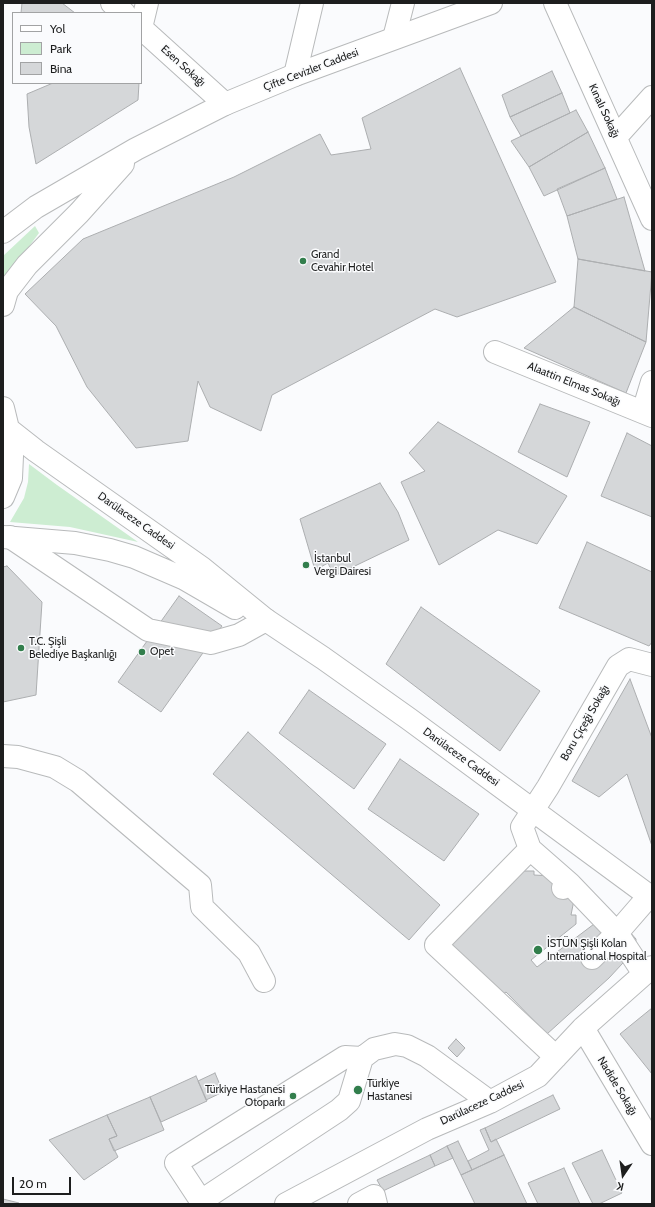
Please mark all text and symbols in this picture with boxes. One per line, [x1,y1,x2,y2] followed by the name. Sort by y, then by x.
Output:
[12,12,142,84] legend
[50,21,65,36] text: Yol
[50,41,72,56] text: Park
[158,43,208,89] street label: Esen Sokağı
[262,46,360,94] street label: Çifte Cevizler Caddesi
[50,61,72,76] text: Bina
[586,82,622,140] street label: Kınalı Sokağı
[311,248,374,274] place label: Grand Cevahir Hotel
[298,256,308,266] marker: Grand Cevahir Hotel
[526,359,622,409] street label: Alaattin Elmas Sokağı
[95,490,177,552] street label: Darülaceze Caddesi
[314,552,371,578] place label: İstanbul Vergi Dairesi
[301,560,311,570] marker: İstanbul Vergi Dairesi
[29,635,117,661] place label: T.C. Şişli Belediye Başkanlığı
[16,643,26,653] marker: T.C. Şişli Belediye Başkanlığı
[150,645,174,659] place label: Opet
[137,647,147,657] marker: Opet
[558,683,612,763] street label: Boru Çiçeği Sokağı
[420,725,502,789] street label: Darülaceze Caddesi
[547,937,647,963] place label: İSTÜN Şişli Kolan International Hospital
[532,944,544,956] marker: İSTÜN Şişli Kolan International Hospital
[594,1054,640,1118] street label: Nadide Sokağı
[367,1077,412,1103] place label: Türkiye Hastanesi
[438,1078,526,1128] street label: Darülaceze Caddesi
[205,1083,285,1109] place label: Türkiye Hastanesi Otoparkı
[352,1084,364,1096] marker: Türkiye Hastanesi
[288,1091,298,1101] marker: Türkiye Hastanesi Otoparkı
[603,1155,643,1195] north arrow
[14,1169,73,1195] scale bar
[19,1176,47,1191] text: 20 m
[615,1179,625,1194] text: K

